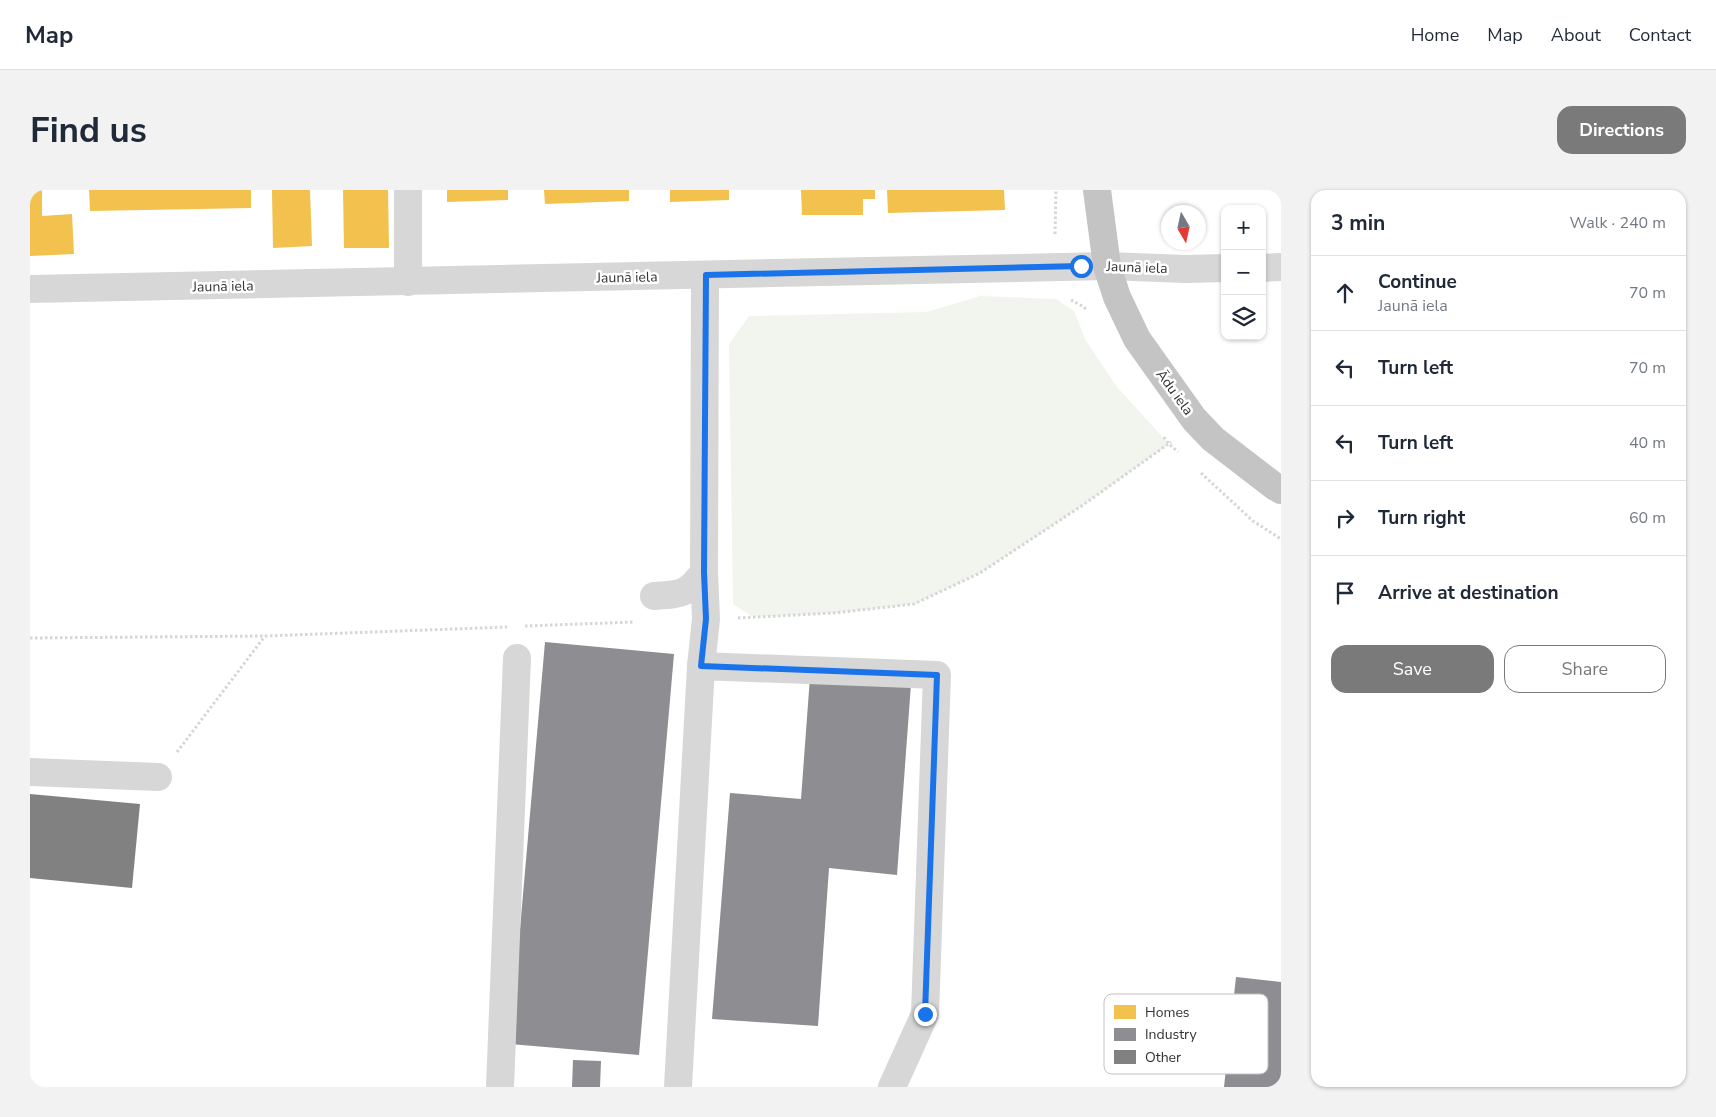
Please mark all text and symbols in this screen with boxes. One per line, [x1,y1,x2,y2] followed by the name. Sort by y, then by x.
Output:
[25,19,73,51] text: Map
[1411,23,1459,47] text: Home
[1487,23,1523,47] text: Map
[1551,23,1601,47] text: About
[1629,23,1691,47] text: Contact
[1557,106,1686,154] button: Directions
[30,107,147,154] text: Find us
[1161,205,1206,250] north arrow
[1221,205,1266,340] map controls
[1221,205,1266,250] button: +
[1331,209,1385,237] text: 3 min
[1570,212,1666,234] text: Walk · 240 m
[1221,250,1266,295] button: −
[1070,255,1093,278] route start
[1105,257,1168,278] street label: Jaunā iela
[595,267,658,288] street label: Jaunā iela
[1378,269,1457,295] text: Continue
[191,276,254,297] street label: Jaunā iela
[1331,279,1359,307] icon: ahead
[1629,282,1666,304] text: 70 m
[1221,295,1266,340] button: layers
[1378,295,1448,317] text: Jaunā iela
[1331,354,1359,382] icon: left
[1378,355,1453,381] text: Turn left
[1629,357,1666,379] text: 70 m
[1152,366,1198,419] street label: Ādu iela
[1331,429,1359,457] icon: left
[1378,430,1453,456] text: Turn left
[1629,432,1666,454] text: 40 m
[1331,504,1359,532] icon: right
[1378,505,1465,531] text: Turn right
[1629,507,1666,529] text: 60 m
[1331,579,1359,607] icon: arrive
[1378,580,1559,606] text: Arrive at destination
[1331,645,1494,693] button: Save
[1504,645,1666,693] button: Share
[1104,994,1268,1074] legend
[914,1003,937,1026] route end
[1145,1003,1190,1022] text: Homes
[1145,1025,1198,1044] text: Industry
[1145,1048,1181,1067] text: Other

